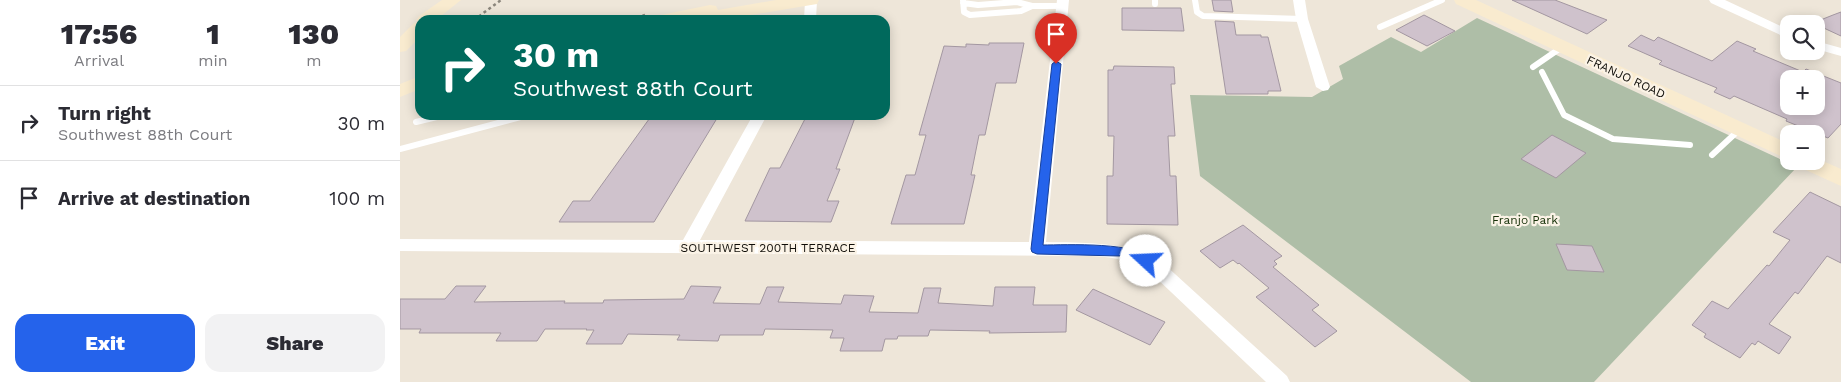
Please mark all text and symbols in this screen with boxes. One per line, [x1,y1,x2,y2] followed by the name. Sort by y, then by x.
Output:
[1035,13,1077,64] pin
[1780,15,1825,170] map controls
[1780,15,1825,60] button: search
[61,16,137,51] text: 17:56
[206,16,220,51] text: 1
[288,16,339,51] text: 130
[1042,20,1070,48] icon: arrive
[513,34,599,76] text: 30 m
[430,35,495,100] icon: right
[74,51,124,70] text: Arrival
[198,51,228,70] text: min
[306,51,321,70] text: m
[1584,53,1668,101] street label: FRANJO ROAD
[1780,70,1825,115] button: +
[513,76,752,101] text: Southwest 88th Court
[58,102,151,125] text: Turn right
[15,109,43,137] icon: right
[338,112,385,135] text: 30 m
[58,125,232,144] text: Southwest 88th Court
[1780,125,1825,170] button: −
[15,184,43,212] icon: arrive
[58,187,250,210] text: Arrive at destination
[329,187,385,210] text: 100 m
[1492,213,1558,227] park label: Franjo Park
[1119,234,1171,286] position arrow
[681,241,856,255] street label: SOUTHWEST 200TH TERRACE
[15,314,195,372] button: Exit
[205,314,385,372] button: Share

